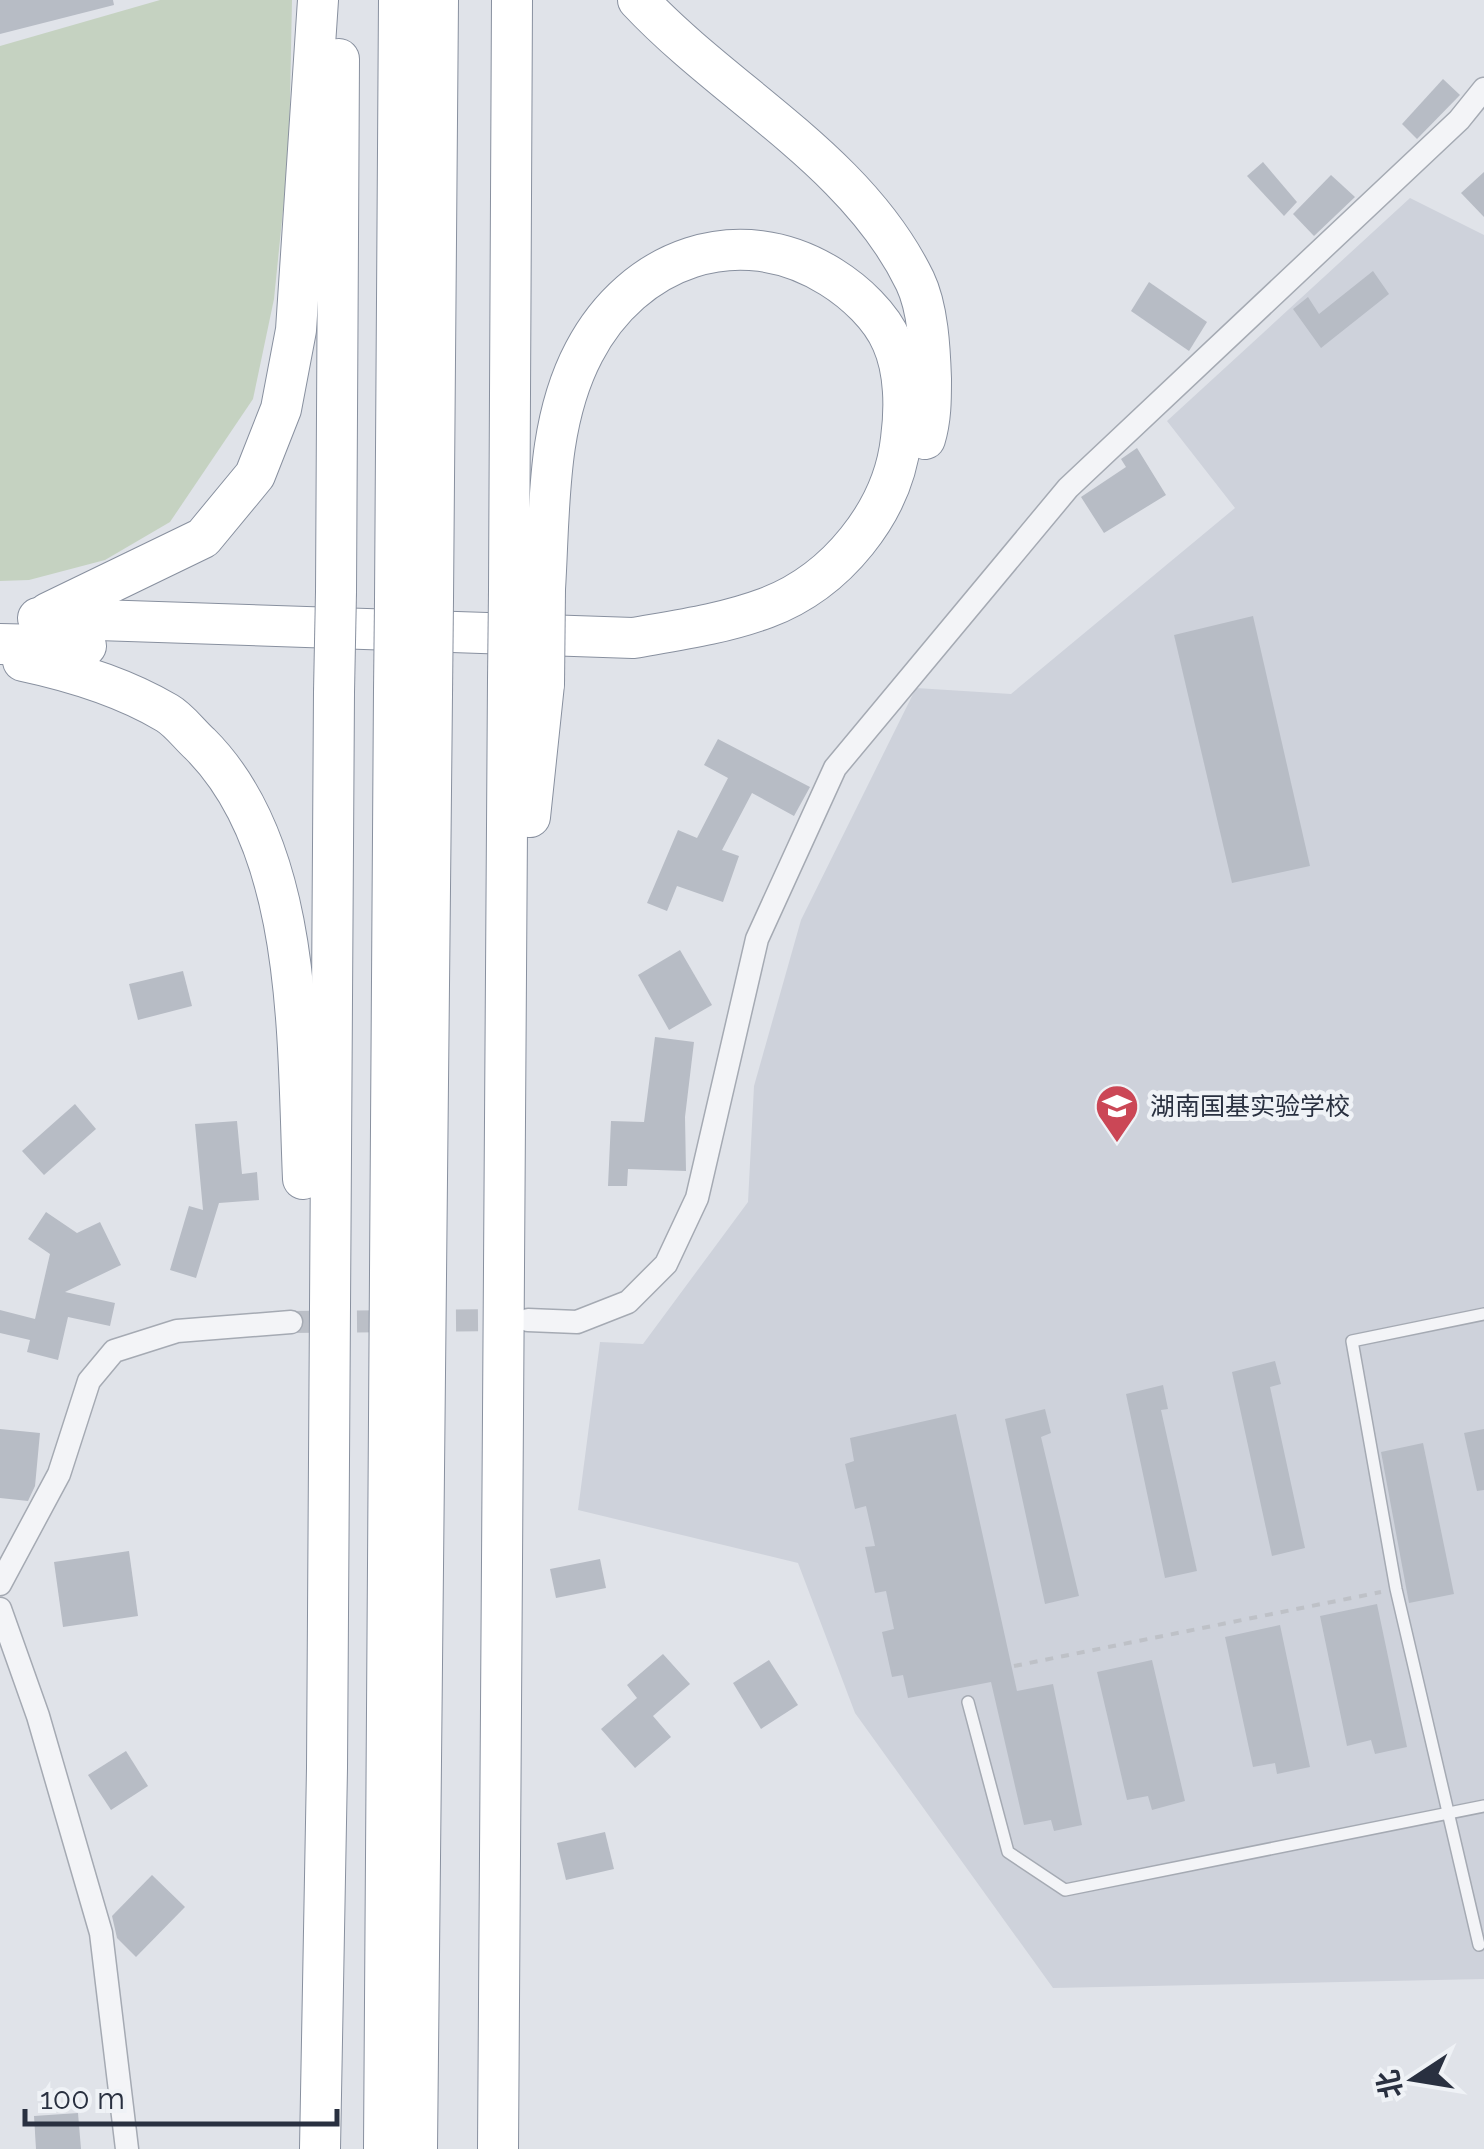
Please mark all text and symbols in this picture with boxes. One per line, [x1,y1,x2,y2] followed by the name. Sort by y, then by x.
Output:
[1094,1083,1140,1144] school or university icon: 湖南国基实验学校
[1150,1091,1350,1121] place label: 湖南国基实验学校
[1364,2029,1464,2129] north arrow
[25,2064,338,2126] scale bar
[1371,2067,1409,2101] text: 北
[40,2081,125,2116] text: 100 m

